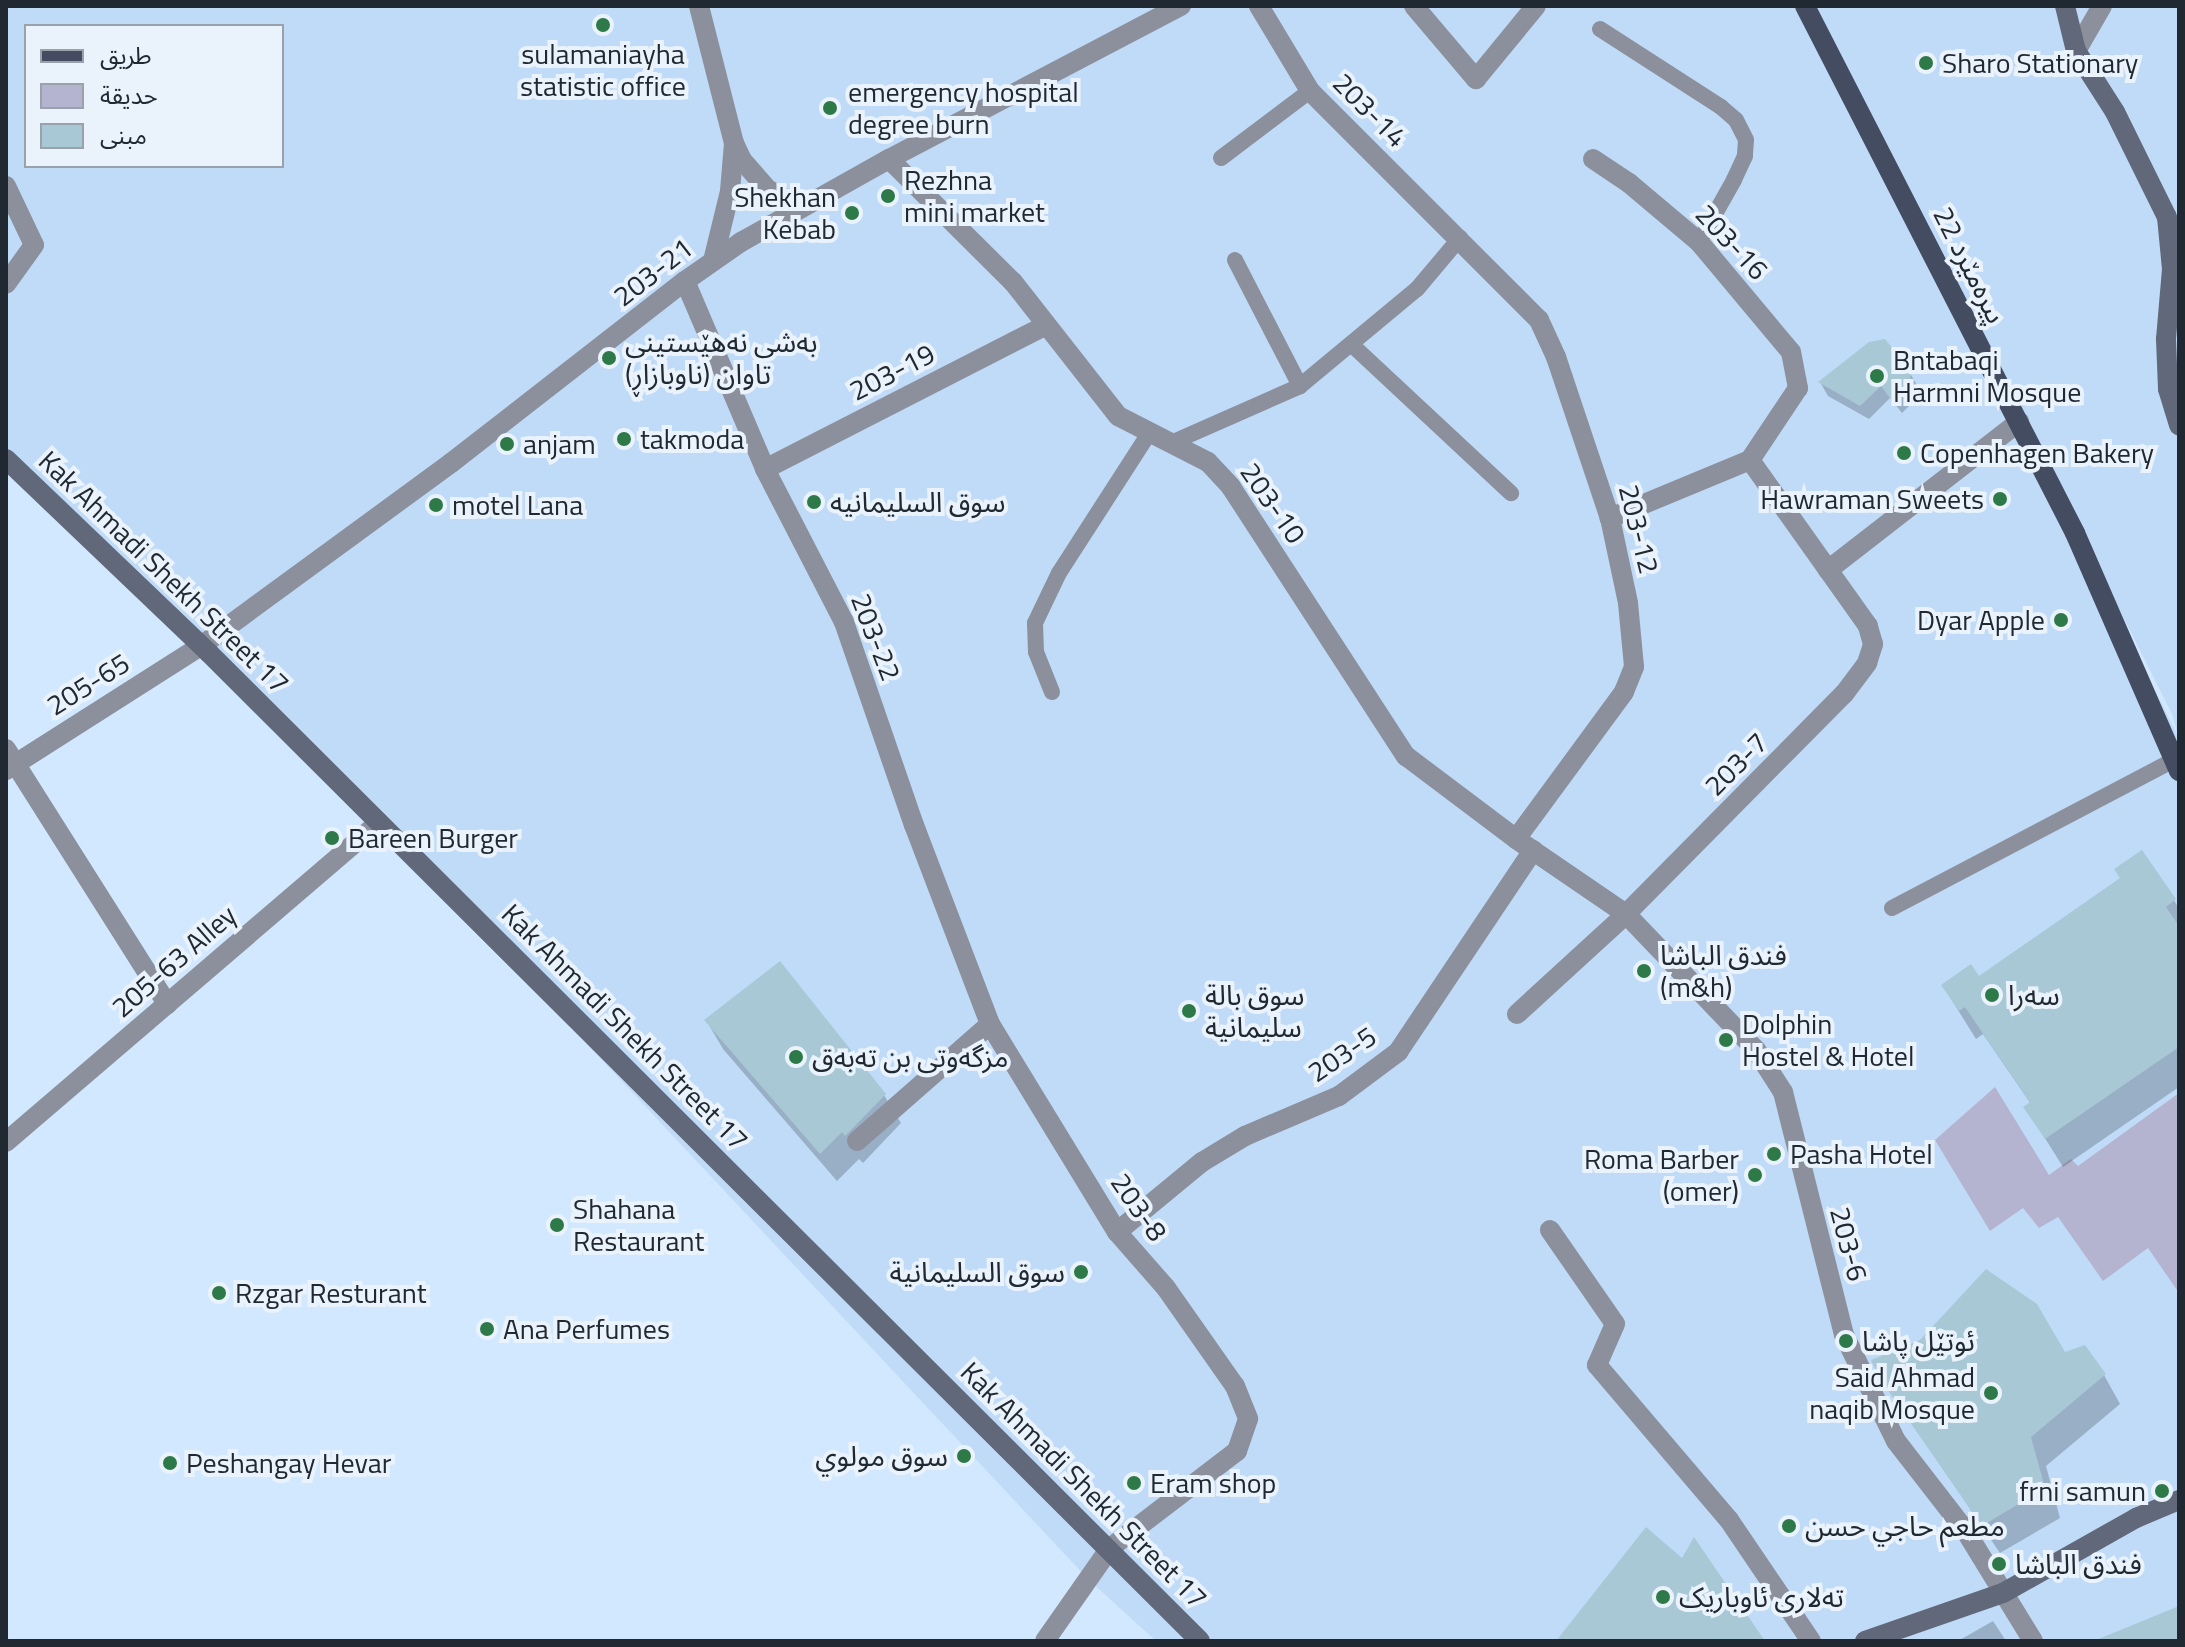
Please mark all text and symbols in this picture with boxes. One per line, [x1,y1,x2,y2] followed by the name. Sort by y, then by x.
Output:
[594,16,612,34] marker: sulamaniayha statistic office
[24,24,284,168] legend
[100,37,152,73] text: طريق
[520,37,686,103] place label: sulamaniayha statistic office
[1942,46,2138,80] place label: Sharo Stationary
[1917,54,1935,72] marker: Sharo Stationary
[1326,66,1414,154] street label: 203-14
[848,75,1079,141] place label: emergency hospital degree burn
[100,77,158,113] text: حديقة
[819,97,841,119] marker: emergency hospital degree burn
[100,117,147,153] text: مبنى
[904,163,1045,229] place label: Rezhna mini market
[734,180,836,246] place label: Shekhan Kebab
[879,187,897,205] marker: Rezhna mini market
[1689,197,1775,287] street label: 203-16
[1926,201,2014,329] street label: 22 پیرەمێرد
[843,204,861,222] marker: Shekhan Kebab
[607,231,699,313] street label: 203-21
[625,325,817,391] place label: بەشی نەهێستینی تاوان (ناوبازاڕ)
[844,336,940,408] street label: 203-19
[1893,343,2081,409] place label: Bntabaqi Harmni Mosque
[600,349,618,367] marker: بەشی نەهێستینی تاوان (ناوبازاڕ)
[1868,367,1886,385] marker: Bntabaqi Harmni Mosque
[640,422,744,456] place label: takmoda
[523,427,596,461] place label: anjam
[615,430,633,448] marker: takmoda
[498,435,516,453] marker: anjam
[1920,436,2154,470] place label: Copenhagen Bakery
[32,444,296,700] street label: Kak Ahmadi Shekh Street 17
[1895,444,1913,462] marker: Copenhagen Bakery
[1233,456,1313,550] street label: 203-10
[1612,481,1666,577] street label: 203-12
[1760,482,1984,516] place label: Hawraman Sweets
[830,485,1006,519] place label: سوق السليمانيه
[452,488,583,522] place label: motel Lana
[1991,490,2009,508] marker: Hawraman Sweets
[805,493,823,511] marker: سوق السليمانيه
[427,496,445,514] marker: motel Lana
[844,589,908,685] street label: 203-22
[1917,603,2045,637] place label: Dyar Apple
[2052,611,2070,629] marker: Dyar Apple
[41,646,135,722] street label: 205-65
[1698,726,1774,802] street label: 203-7
[348,821,518,855] place label: Bareen Burger
[323,829,341,847] marker: Bareen Burger
[495,897,755,1157] street label: Kak Ahmadi Shekh Street 17
[105,898,243,1024] street label: 205-63 Alley
[1660,938,1787,1004] place label: فندق الباشا (m&h)
[1635,962,1653,980] marker: فندق الباشا (m&h)
[1205,978,1305,1044] place label: سوق بالة سليمانية
[2008,978,2060,1012] place label: سەرا
[1983,986,2001,1004] marker: سەرا
[1180,1002,1198,1020] marker: سوق بالة سليمانية
[1742,1007,1914,1073] place label: Dolphin Hostel & Hotel
[1302,1019,1382,1089] street label: 203-5
[1717,1031,1735,1049] marker: Dolphin Hostel & Hotel
[812,1040,1008,1074] place label: مزگەوتی بن تەبەق
[787,1048,805,1066] marker: مزگەوتی بن تەبەق
[1790,1137,1933,1171] place label: Pasha Hotel
[1584,1142,1739,1208] place label: Roma Barber (omer)
[1765,1145,1783,1163] marker: Pasha Hotel
[1746,1166,1764,1184] marker: Roma Barber (omer)
[1104,1167,1174,1247] street label: 203-8
[573,1192,704,1258] place label: Shahana Restaurant
[1823,1203,1875,1285] street label: 203-6
[548,1216,566,1234] marker: Shahana Restaurant
[889,1255,1065,1289] place label: سوق السليمانية
[1072,1263,1090,1281] marker: سوق السليمانية
[235,1276,427,1310] place label: Rzgar Resturant
[210,1284,228,1302] marker: Rzgar Resturant
[503,1312,670,1346] place label: Ana Perfumes
[478,1320,496,1338] marker: Ana Perfumes
[1862,1324,1975,1358] place label: ئوتێل پاشا
[1837,1332,1855,1350] marker: ئوتێل پاشا
[954,1355,1214,1615] street label: Kak Ahmadi Shekh Street 17
[1809,1360,1975,1426] place label: Said Ahmad naqib Mosque
[1982,1384,2000,1402] marker: Said Ahmad naqib Mosque
[815,1439,948,1473] place label: سوق مولوي
[186,1446,391,1480] place label: Peshangay Hevar
[955,1447,973,1465] marker: سوق مولوي
[161,1454,179,1472] marker: Peshangay Hevar
[1150,1466,1276,1500] place label: Eram shop
[1125,1474,1143,1492] marker: Eram shop
[2019,1474,2146,1508] place label: frni samun
[2153,1482,2171,1500] marker: frni samun
[1805,1509,2005,1543] place label: مطعم حاجي حسن
[1780,1517,1798,1535] marker: مطعم حاجي حسن
[2015,1547,2142,1581] place label: فندق الباشا
[1990,1555,2008,1573] marker: فندق الباشا
[1679,1580,1844,1614] place label: تەلاری ئاوباریک
[1654,1588,1672,1606] marker: تەلاری ئاوباریک

